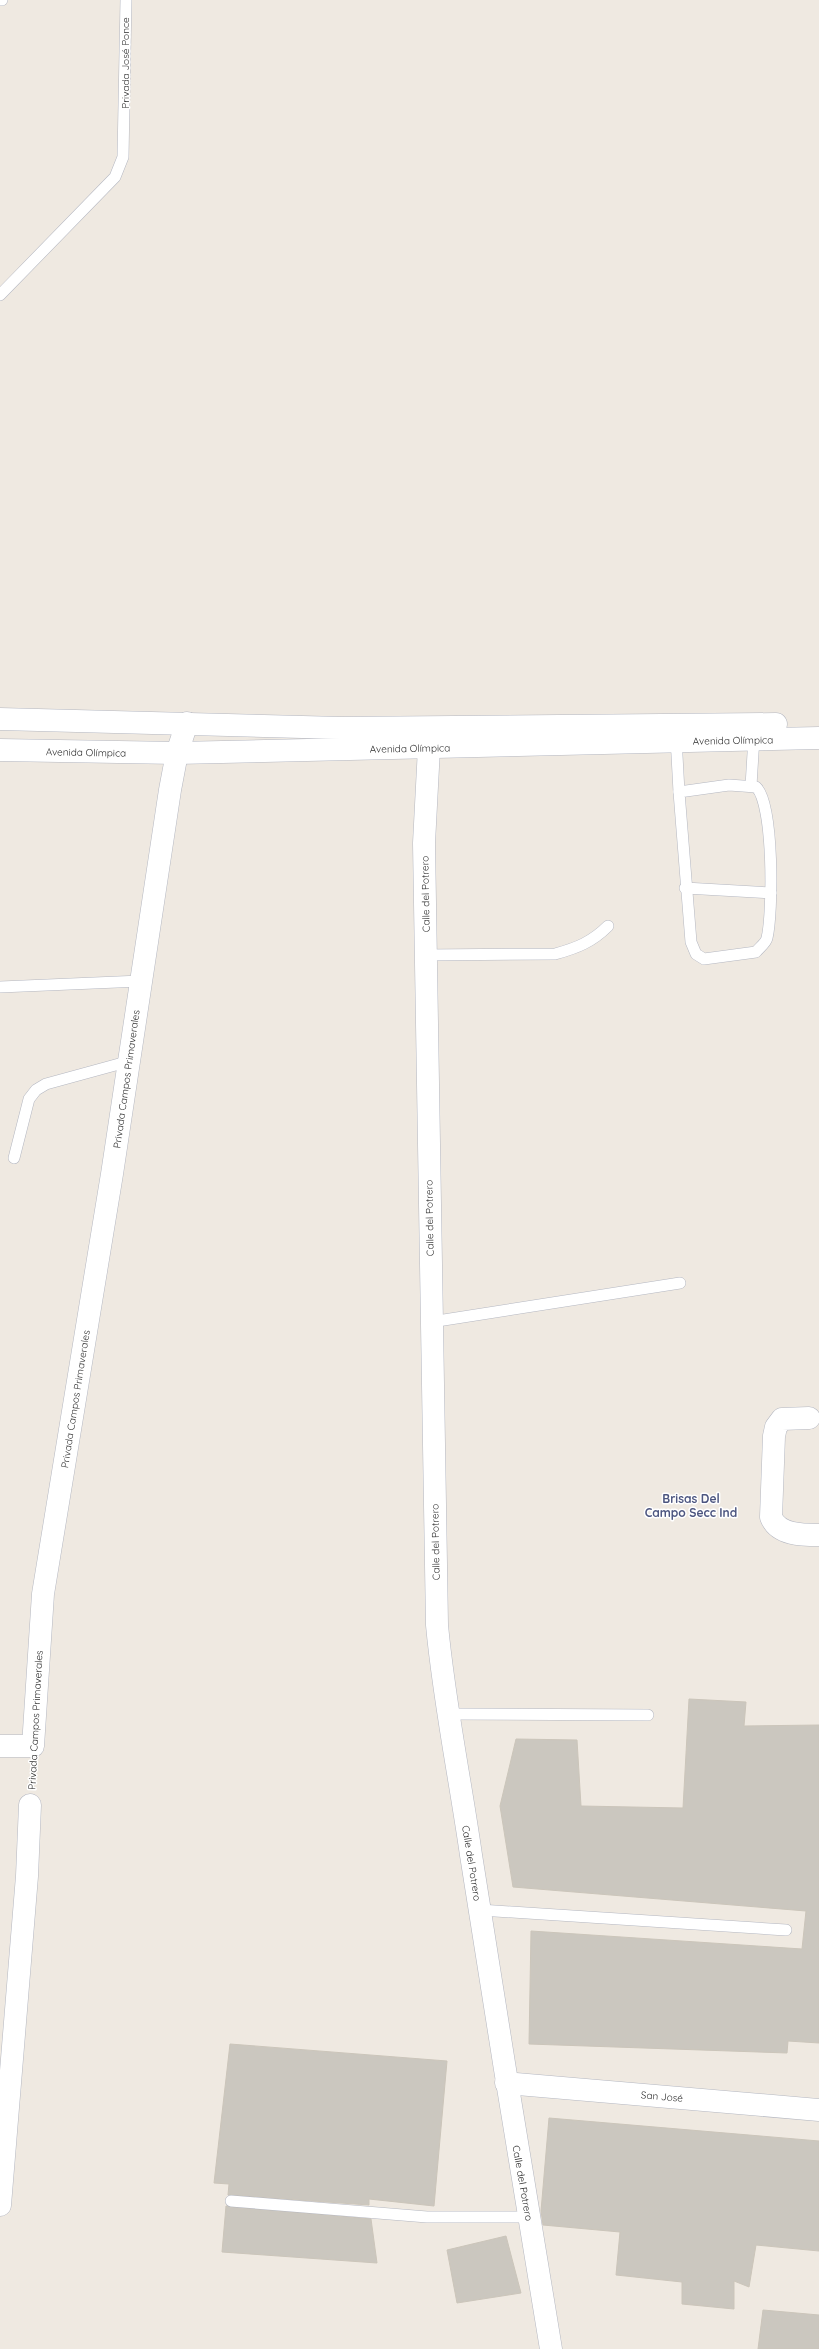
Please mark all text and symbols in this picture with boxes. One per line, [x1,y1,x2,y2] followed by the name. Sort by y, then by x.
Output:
[119,17,132,109] street label: Privada José Ponce
[693,733,773,748] street label: Avenida Olímpica
[370,741,450,756] street label: Avenida Olímpica
[46,745,126,760] street label: Avenida Olímpica
[418,856,433,932] street label: Calle del Potrero
[110,1009,143,1149] street label: Privada Campos Primaverales
[422,1180,437,1256] street label: Calle del Potrero
[58,1329,93,1469] street label: Privada Campos Primaverales
[645,1491,737,1520] district label: Brisas Del Campo Secc Ind
[428,1504,443,1580] street label: Calle del Potrero
[25,1650,46,1790] street label: Privada Campos Primaverales
[459,1824,484,1902] street label: Calle del Potrero
[640,2088,684,2105] street label: San José
[509,2144,536,2222] street label: Calle del Potrero

